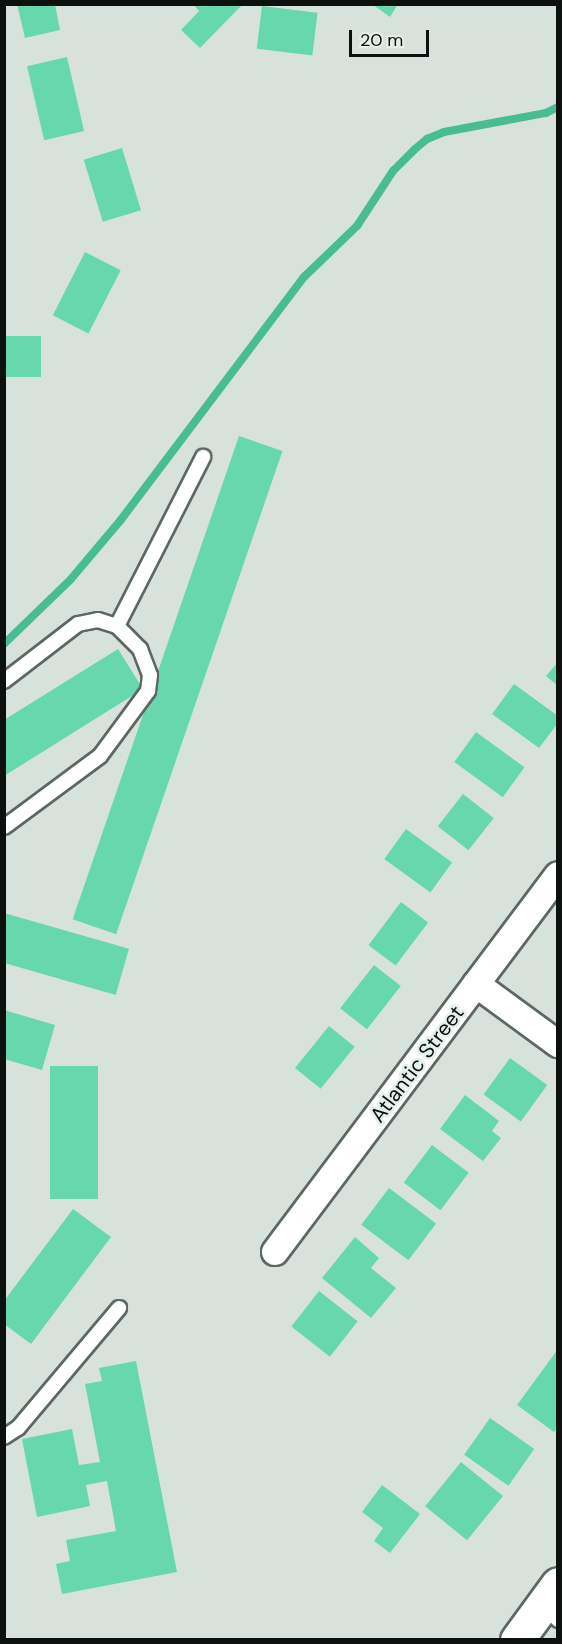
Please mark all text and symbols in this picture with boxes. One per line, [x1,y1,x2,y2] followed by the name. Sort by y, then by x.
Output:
[352,18,432,56] scale bar
[360,28,403,52] text: 20 m
[365,1001,469,1127] street label: Atlantic Street

